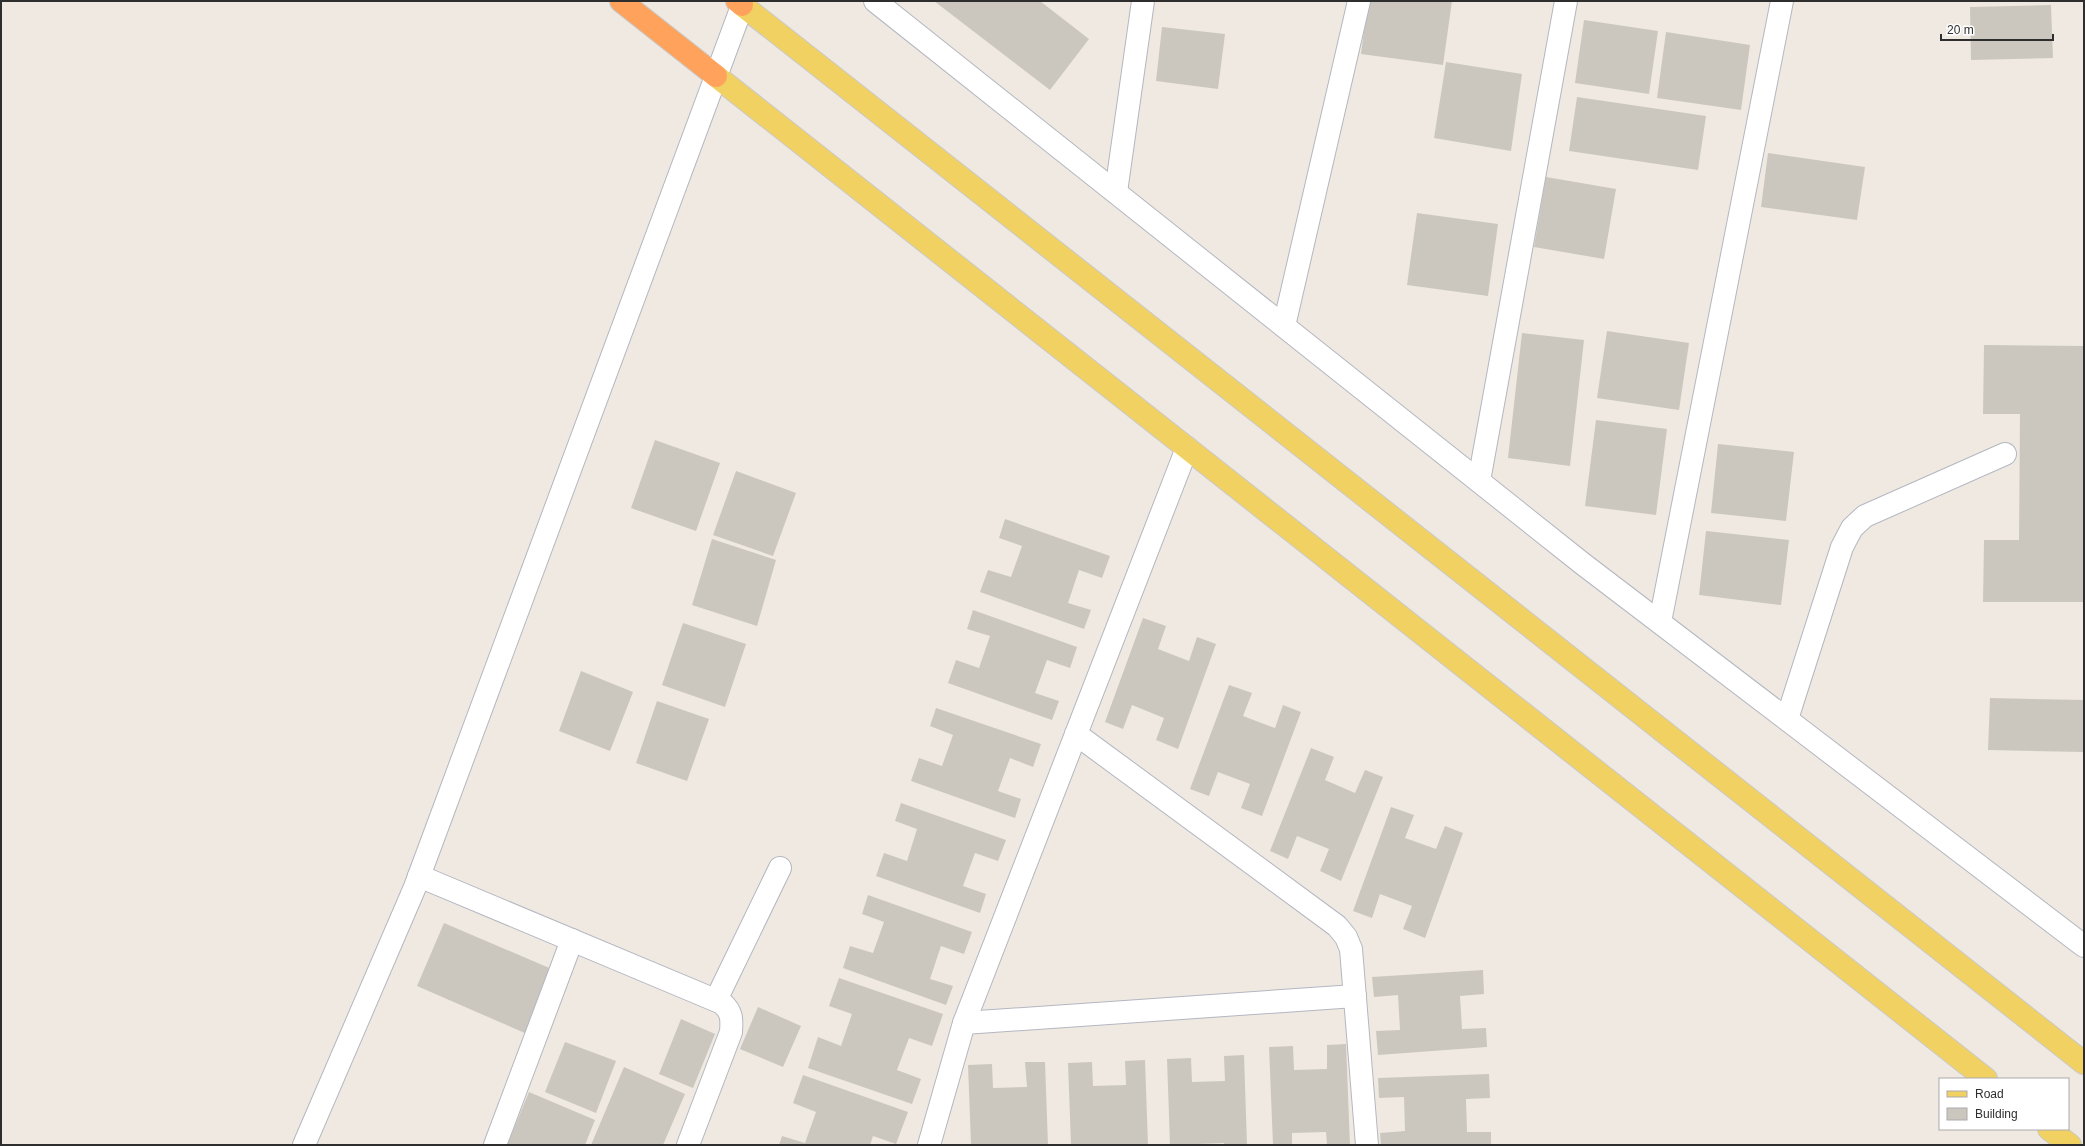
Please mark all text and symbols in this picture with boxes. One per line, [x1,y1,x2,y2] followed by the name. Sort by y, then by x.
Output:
[1941,16,2053,42] scale bar
[1947,23,1974,37] text: 20 m
[1939,1078,2069,1130] legend
[1975,1087,2004,1101] text: Road
[1975,1107,2018,1121] text: Building

